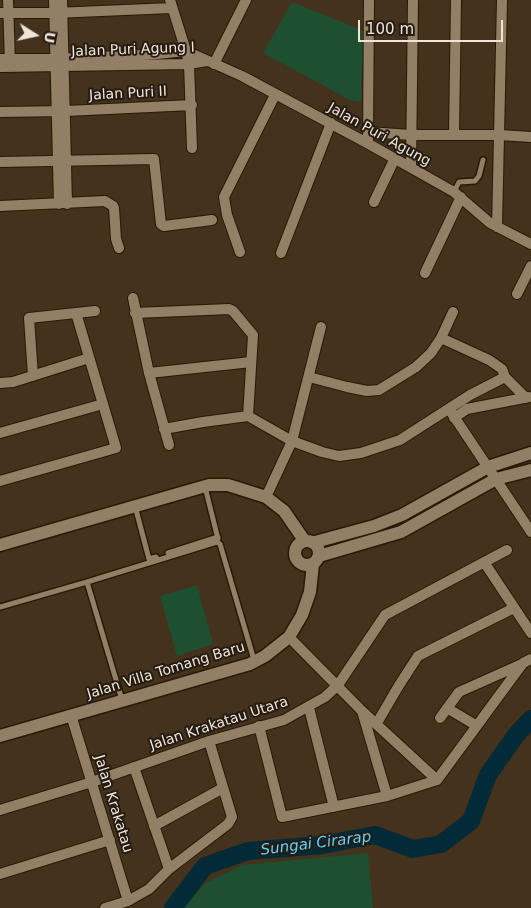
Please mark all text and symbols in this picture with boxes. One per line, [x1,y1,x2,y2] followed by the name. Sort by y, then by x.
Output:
[10,10,60,60] north arrow
[361,10,506,42] scale bar
[366,20,414,38] text: 100 m
[41,31,59,45] text: U
[71,39,195,61] street label: Jalan Puri Agung I
[89,84,167,104] street label: Jalan Puri II
[325,100,433,170] street label: Jalan Puri Agung
[85,639,247,703] street label: Jalan Villa Tomang Baru
[148,694,290,754] street label: Jalan Krakatau Utara
[90,753,136,855] street label: Jalan Krakatau
[260,828,372,860] water label: Sungai Cirarap

